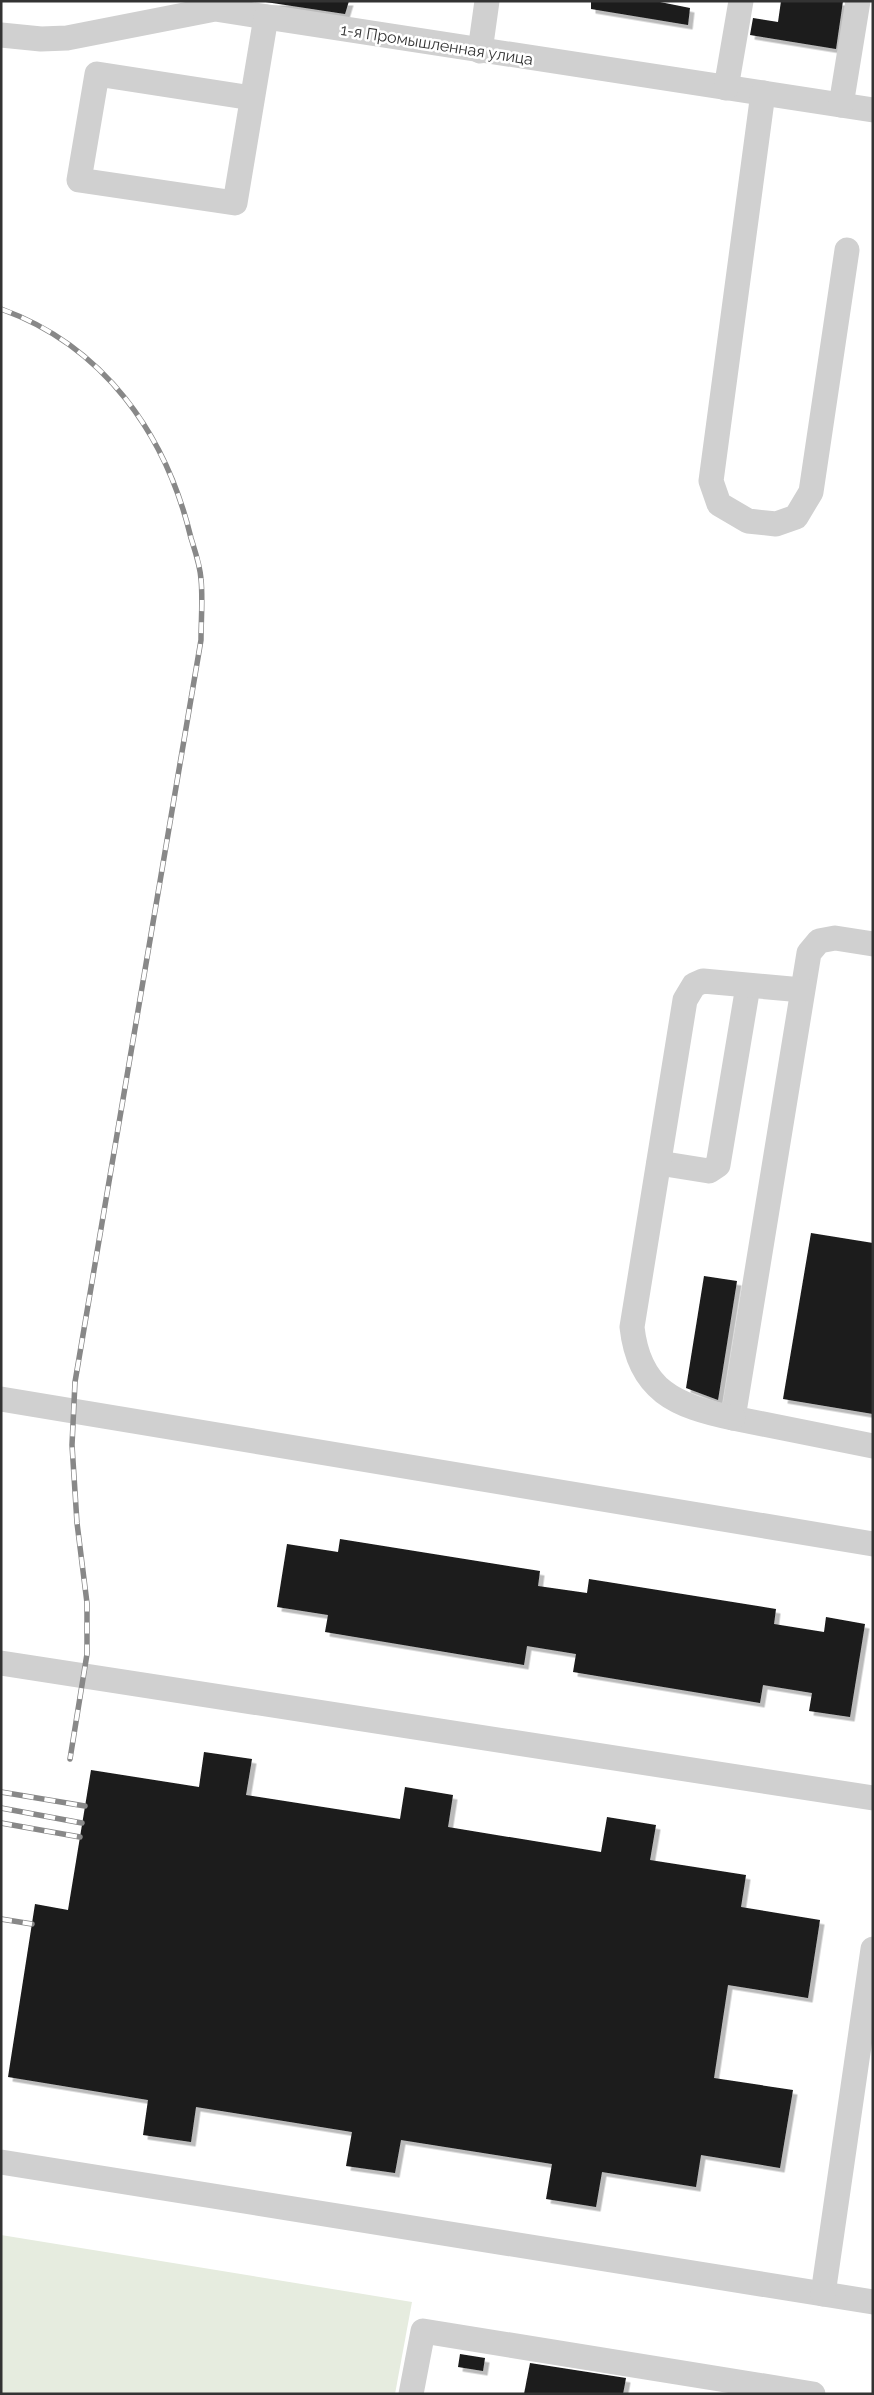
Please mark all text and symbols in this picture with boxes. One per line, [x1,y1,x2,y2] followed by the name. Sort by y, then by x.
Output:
[339,20,534,69] street label: 1-я Промышленная улица

